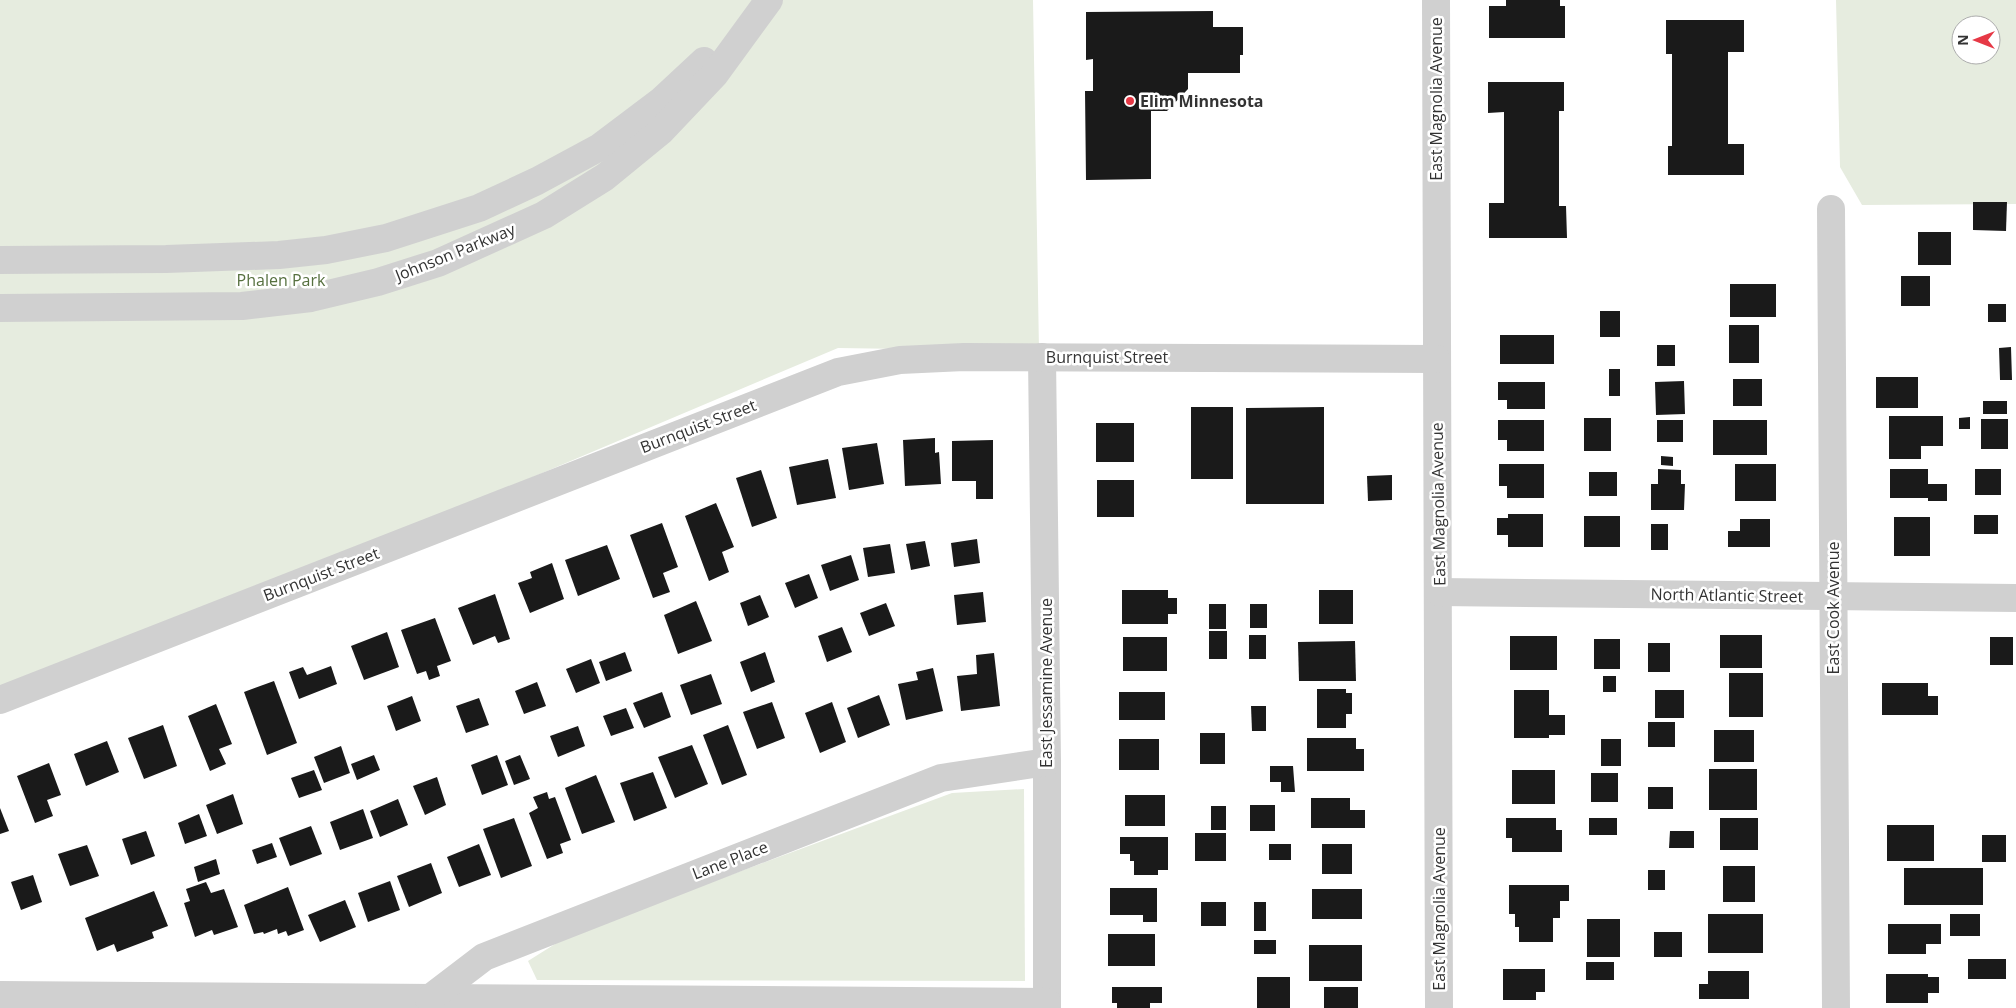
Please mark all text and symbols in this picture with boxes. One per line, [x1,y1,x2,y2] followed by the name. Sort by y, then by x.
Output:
[1951,15,2001,65] north arrow
[1425,17,1447,181] street label: East Magnolia Avenue
[1953,34,1972,46] text: N
[1140,90,1264,112] place label: Elim Minnesota
[1124,95,1136,107] marker: Elim Minnesota
[390,218,519,287] street label: Johnson Parkway
[237,269,326,291] park label: Phalen Park
[1046,346,1168,368] street label: Burnquist Street
[637,394,759,458] street label: Burnquist Street
[1426,422,1450,586] street label: East Magnolia Avenue
[260,542,382,606] street label: Burnquist Street
[1822,542,1844,674] street label: East Cook Avenue
[1650,583,1804,607] street label: North Atlantic Street
[1035,598,1057,768] street label: East Jessamine Avenue
[1428,827,1450,991] street label: East Magnolia Avenue
[689,835,771,884] street label: Lane Place

